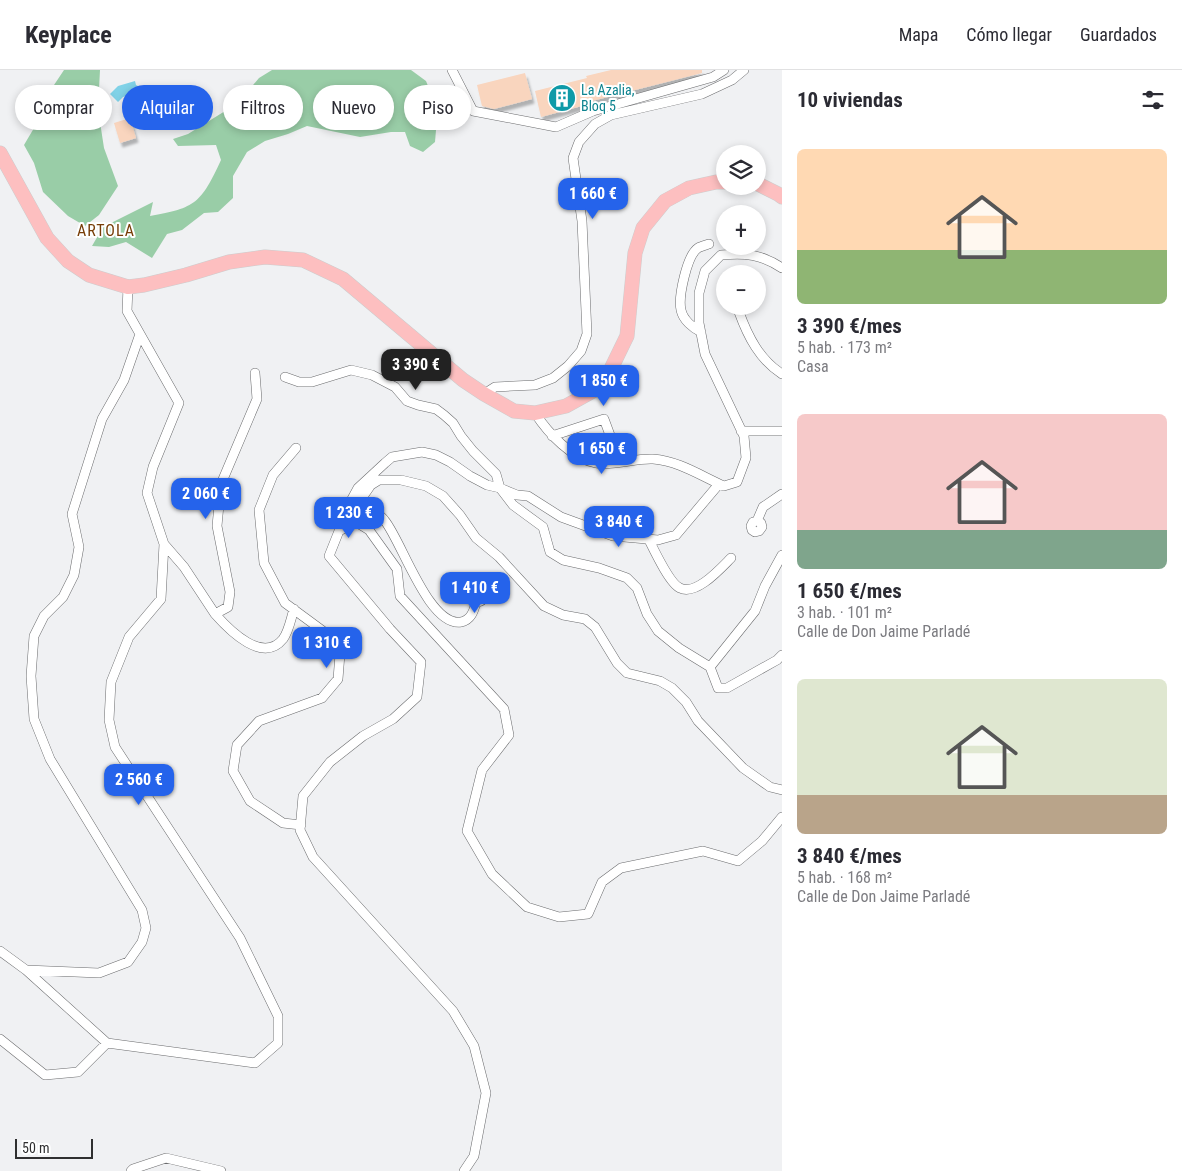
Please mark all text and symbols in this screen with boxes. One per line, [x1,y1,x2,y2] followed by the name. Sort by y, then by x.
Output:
[25,21,112,49] text: Keyplace
[899,24,938,45] text: Mapa
[966,24,1052,45] text: Cómo llegar
[1080,24,1157,45] text: Guardados
[581,82,635,114] place label: La Azalia, Bloq 5
[547,83,577,113] building icon: La Azalia, Bloq 5
[15,85,112,130] chip: Comprar
[122,85,213,130] chip: Alquilar
[223,85,303,130] chip: Filtros
[313,85,394,130] chip: Nuevo
[404,85,471,130] chip: Piso
[1139,86,1167,114] icon: filters
[797,88,903,112] text: 10 viviendas
[716,145,766,315] map controls
[716,145,766,195] button: layers
[547,178,639,220] pin: 1 660 €
[937,182,1027,272] icon: home
[569,184,617,203] text: 1 660 €
[716,205,766,255] button: +
[77,221,135,240] district label: ARTOLA
[716,265,766,315] button: −
[797,314,902,338] text: 3 390 €/mes
[797,338,892,357] text: 5 hab. · 173 m²
[370,348,462,391] pin: 3 390 €
[392,355,440,374] text: 3 390 €
[797,357,829,376] text: Casa
[558,364,650,407] pin: 1 850 €
[580,371,628,390] text: 1 850 €
[556,432,648,475] pin: 1 650 €
[578,439,626,458] text: 1 650 €
[937,447,1027,537] icon: home
[160,478,252,520] pin: 2 060 €
[182,484,230,503] text: 2 060 €
[303,496,395,539] pin: 1 230 €
[325,503,373,522] text: 1 230 €
[573,506,665,548] pin: 3 840 €
[595,512,643,531] text: 3 840 €
[429,572,521,614] pin: 1 410 €
[451,578,499,597] text: 1 410 €
[797,579,902,603] text: 1 650 €/mes
[797,603,892,622] text: 3 hab. · 101 m²
[797,622,970,641] text: Calle de Don Jaime Parladé
[281,626,373,669] pin: 1 310 €
[303,633,351,652] text: 1 310 €
[937,712,1027,802] icon: home
[93,764,185,806] pin: 2 560 €
[115,770,163,789] text: 2 560 €
[797,844,902,868] text: 3 840 €/mes
[797,868,892,887] text: 5 hab. · 168 m²
[797,887,970,906] text: Calle de Don Jaime Parladé
[15,1136,92,1159] scale bar
[22,1140,50,1156] text: 50 m

